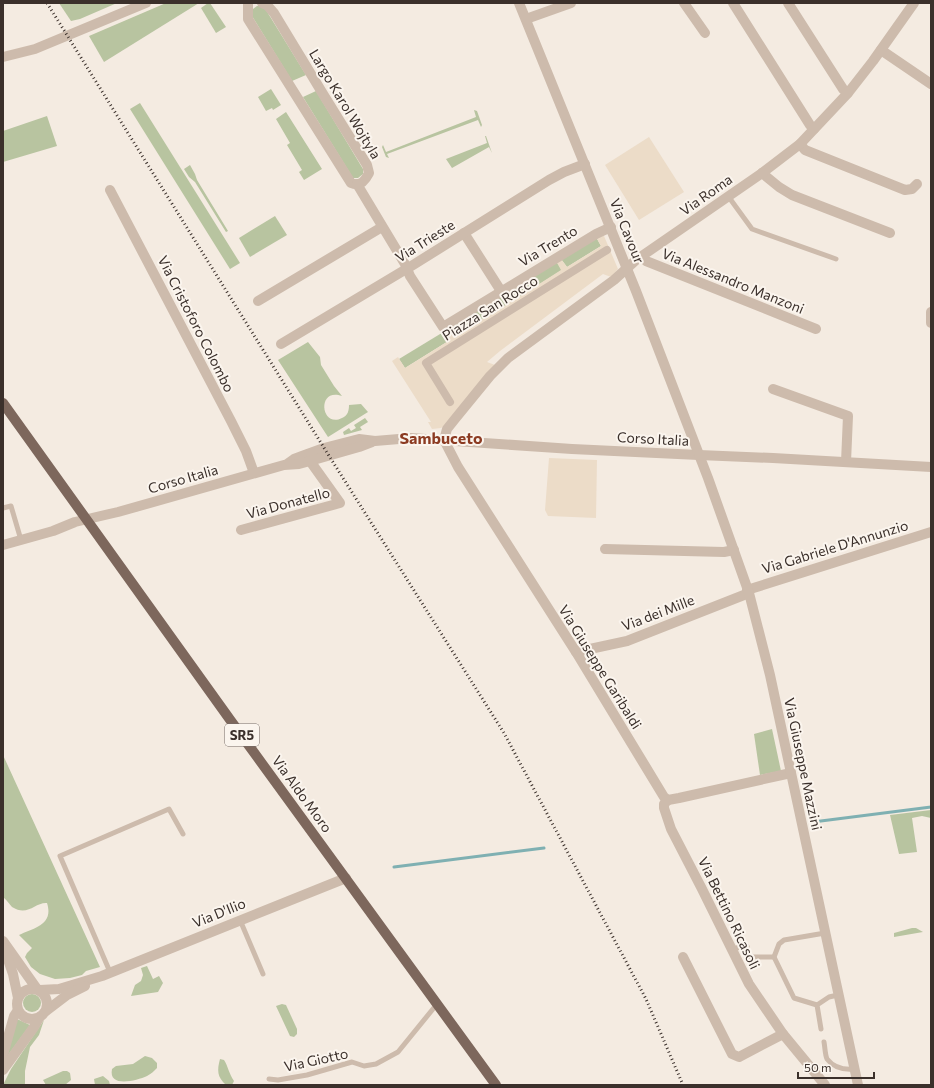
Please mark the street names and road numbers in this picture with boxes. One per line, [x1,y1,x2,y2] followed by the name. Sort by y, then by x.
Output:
[306,46,385,162] street label: Largo Karol Wojtyla
[676,170,735,219] street label: Via Roma
[607,196,648,266] street label: Via Cavour
[392,216,458,266] street label: Via Trieste
[515,221,580,270] street label: Via Trento
[660,244,807,317] street label: Via Alessandro Manzoni
[155,253,238,395] street label: Via Cristoforo Colombo
[439,271,541,344] street label: Piazza San Rocco
[617,428,690,449] street label: Corso Italia
[146,460,220,497] street label: Corso Italia
[244,483,331,522] street label: Via Donatello
[760,516,910,577] street label: Via Gabriele D'Annunzio
[619,591,697,634] street label: Via dei Mille
[555,602,645,732] street label: Via Giuseppe Garibaldi
[781,696,826,832] street label: Via Giuseppe Mazzini
[225,724,259,746] road number: SR5
[269,752,336,836] street label: Via Aldo Moro
[695,854,764,972] street label: Via Bettino Ricasoli
[190,894,248,931] street label: Via D'Ilio
[282,1044,349,1075] street label: Via Giotto

